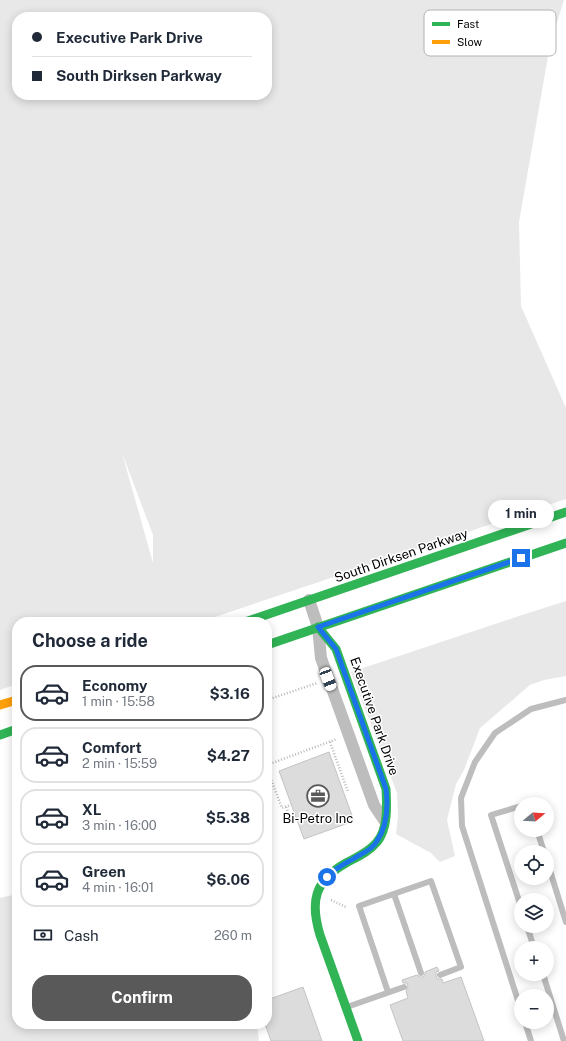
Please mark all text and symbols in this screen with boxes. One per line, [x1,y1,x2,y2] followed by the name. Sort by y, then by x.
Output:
[424,10,556,56] legend
[457,18,479,30] text: Fast
[56,29,203,46] text: Executive Park Drive
[457,36,483,48] text: Slow
[56,67,222,84] text: South Dirksen Parkway
[488,500,554,528] callout: 1 min
[505,506,537,521] text: 1 min
[332,526,470,585] street label: South Dirksen Parkway
[512,549,530,567] route end
[32,630,148,651] text: Choose a ride
[347,655,402,777] street label: Executive Park Drive
[318,666,338,692] car
[34,675,70,711] icon: car
[82,677,147,694] text: Economy
[209,685,250,702] text: $3.16
[82,694,155,709] text: 1 min · 15:58
[34,737,70,773] icon: car
[82,739,142,756] text: Comfort
[207,747,250,764] text: $4.27
[82,756,157,771] text: 2 min · 15:59
[305,783,331,809] office icon: Bi-Petro Inc
[514,797,554,837] north arrow
[514,797,554,1029] map controls
[34,799,70,835] icon: car
[82,801,101,818] text: XL
[206,809,250,826] text: $5.38
[283,811,353,826] place label: Bi-Petro Inc
[82,818,157,833] text: 3 min · 16:00
[514,845,554,885] button: locate
[34,861,70,897] icon: car
[82,863,126,880] text: Green
[318,868,336,886] route start
[206,871,250,888] text: $6.06
[82,880,154,895] text: 4 min · 16:01
[514,893,554,933] button: layers
[32,924,54,946] icon: cash
[64,927,99,944] text: Cash
[214,928,252,943] text: 260 m
[514,941,554,981] button: +
[32,975,252,1021] button: Confirm
[514,989,554,1029] button: −

